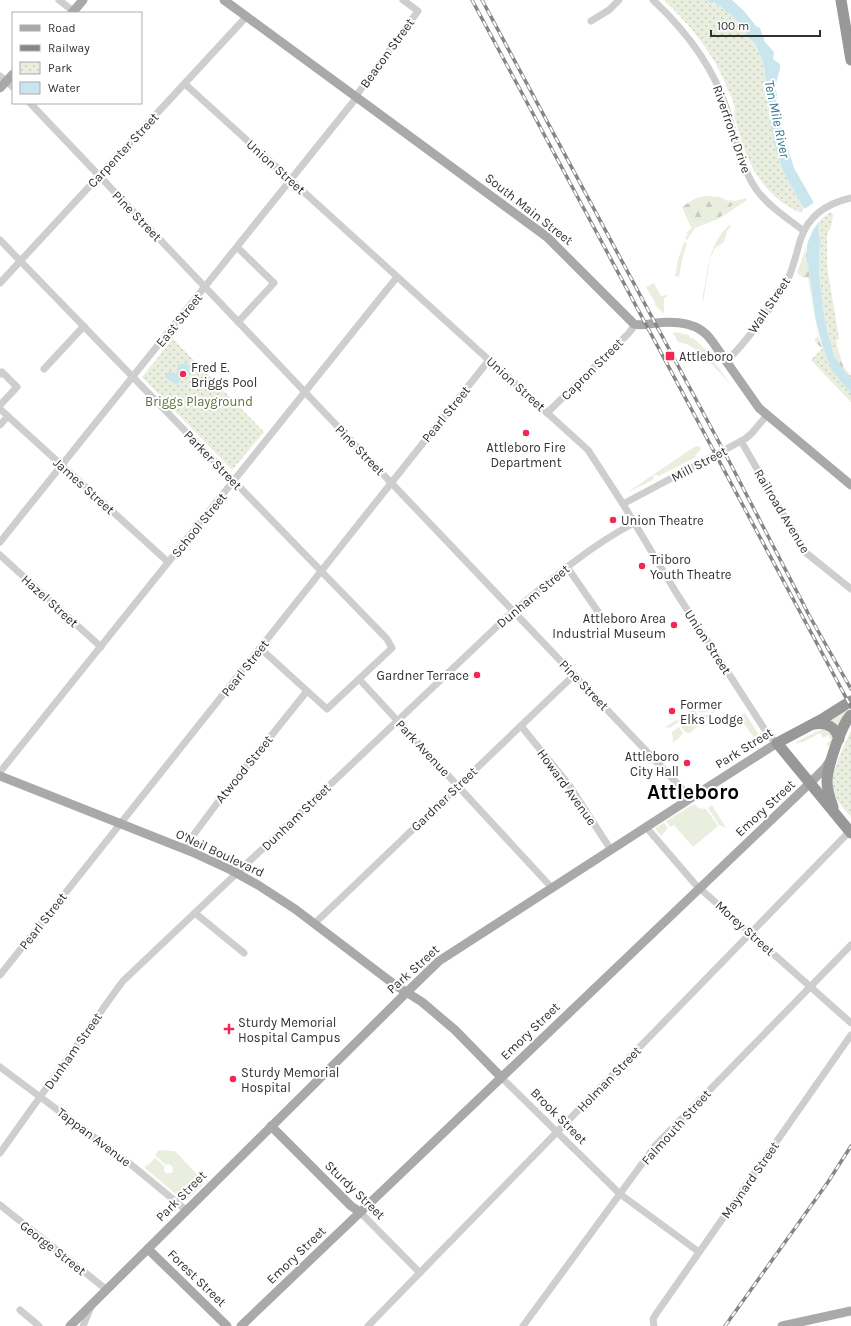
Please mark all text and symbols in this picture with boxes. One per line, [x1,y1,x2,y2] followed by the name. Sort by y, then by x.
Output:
[12,12,142,104] legend
[711,12,820,38] scale bar
[357,15,417,91] street label: Beacon Street
[717,19,749,33] text: 100 m
[48,21,76,35] text: Road
[48,41,90,55] text: Railway
[48,61,73,75] text: Park
[760,79,794,161] water label: Ten Mile River
[48,81,81,95] text: Water
[710,83,754,175] street label: Riverfront Drive
[84,109,162,191] street label: Carpenter Street
[244,137,309,197] street label: Union Street
[482,170,576,248] street label: South Main Street
[109,188,165,244] street label: Pine Street
[745,274,793,336] street label: Wall Street
[153,290,205,350] street label: East Street
[558,335,626,403] street label: Capron Street
[679,349,733,364] place label: Attleboro
[664,350,676,362] marker: Attleboro
[484,354,549,414] street label: Union Street
[191,360,257,390] place label: Fred E. Briggs Pool
[178,369,188,379] marker: Fred E. Briggs Pool
[419,383,473,445] street label: Pearl Street
[145,394,253,409] park label: Briggs Playground
[332,422,388,478] street label: Pine Street
[181,427,245,493] street label: Parker Street
[521,428,531,438] marker: Attleboro Fire Department
[486,440,566,470] place label: Attleboro Fire Department
[669,443,730,485] street label: Mill Street
[50,455,118,517] street label: James Street
[751,466,813,556] street label: Railroad Avenue
[168,489,230,560] street label: School Street
[621,513,704,528] place label: Union Theatre
[608,515,618,525] marker: Union Theatre
[650,552,732,582] place label: Triboro Youth Theatre
[494,561,572,631] street label: Dunham Street
[637,561,647,571] marker: Triboro Youth Theatre
[19,572,82,630] street label: Hazel Street
[682,607,734,677] street label: Union Street
[552,611,666,641] place label: Attleboro Area Industrial Museum
[669,620,679,630] marker: Attleboro Area Industrial Museum
[218,636,272,699] street label: Pearl Street
[556,657,612,713] street label: Pine Street
[377,668,469,683] place label: Gardner Terrace
[472,670,482,680] marker: Gardner Terrace
[680,697,743,727] place label: Former Elks Lodge
[667,706,677,716] marker: Former Elks Lodge
[393,716,453,780] street label: Park Avenue
[712,724,776,772] street label: Park Street
[212,732,276,806] street label: Atwood Street
[534,746,600,828] street label: Howard Avenue
[625,749,679,779] place label: Attleboro City Hall
[682,758,692,768] marker: Attleboro City Hall
[408,764,480,834] street label: Gardner Street
[732,776,798,839] street label: Emory Street
[258,780,334,854] street label: Dunham Street
[647,780,739,804] district label: Attleboro
[173,826,267,880] street label: O'Neil Boulevard
[16,889,70,952] street label: Pearl Street
[712,898,778,959] street label: Morey Street
[384,942,442,996] street label: Park Street
[497,999,563,1063] street label: Emory Street
[41,1010,105,1092] street label: Dunham Street
[238,1015,341,1045] place label: Sturdy Memorial Hospital Campus
[223,1023,235,1035] marker: Sturdy Memorial Hospital Campus
[574,1043,644,1115] street label: Holman Street
[241,1065,339,1095] place label: Sturdy Memorial Hospital
[228,1074,238,1084] marker: Sturdy Memorial Hospital
[528,1085,590,1147] street label: Brook Street
[638,1086,714,1168] street label: Falmouth Street
[54,1104,134,1170] street label: Tappan Avenue
[718,1139,782,1221] street label: Maynard Street
[322,1158,388,1223] street label: Sturdy Street
[153,1168,209,1224] street label: Park Street
[17,1218,89,1278] street label: George Street
[263,1223,329,1287] street label: Emory Street
[165,1246,229,1310] street label: Forest Street

